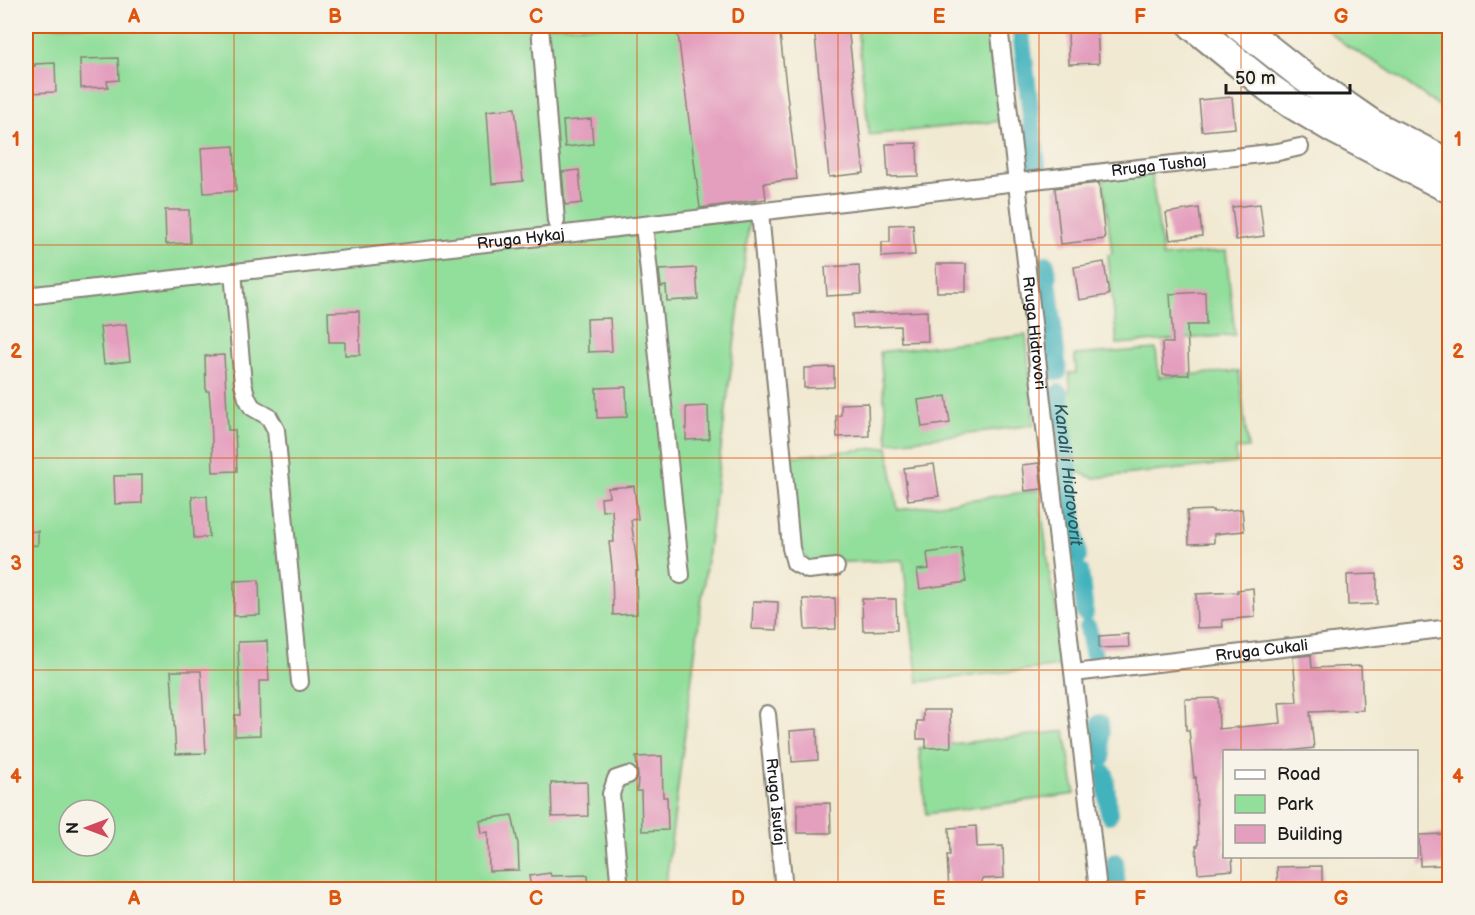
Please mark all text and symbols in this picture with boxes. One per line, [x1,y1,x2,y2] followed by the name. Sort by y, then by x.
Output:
[127,5,141,29] text: A
[328,5,342,29] text: B
[529,5,543,29] text: C
[731,5,745,29] text: D
[933,5,946,29] text: E
[1134,5,1146,29] text: F
[1334,5,1349,29] text: G
[1226,57,1350,95] scale bar
[1235,68,1276,89] text: 50 m
[12,128,20,152] text: 1
[1454,128,1462,152] text: 1
[1110,151,1207,181] street label: Rruga Tushaj
[476,225,566,254] street label: Rruga Hykaj
[1018,275,1050,391] street label: Rruga Hidrovori
[10,340,22,364] text: 2
[1452,340,1464,364] text: 2
[1050,402,1087,547] water label: Kanali i Hidrovorit
[10,552,22,576] text: 3
[1452,552,1464,576] text: 3
[1214,636,1309,666] street label: Rruga Cukali
[1223,750,1418,858] legend
[762,757,789,846] street label: Rruga Isufaj
[1277,764,1321,785] text: Road
[10,765,22,789] text: 4
[1452,765,1464,789] text: 4
[1277,794,1313,815] text: Park
[57,798,117,858] north arrow
[64,822,83,834] text: N
[1277,824,1343,845] text: Building
[127,887,141,911] text: A
[328,887,342,911] text: B
[529,887,543,911] text: C
[731,887,745,911] text: D
[933,887,946,911] text: E
[1134,887,1146,911] text: F
[1334,887,1349,911] text: G

